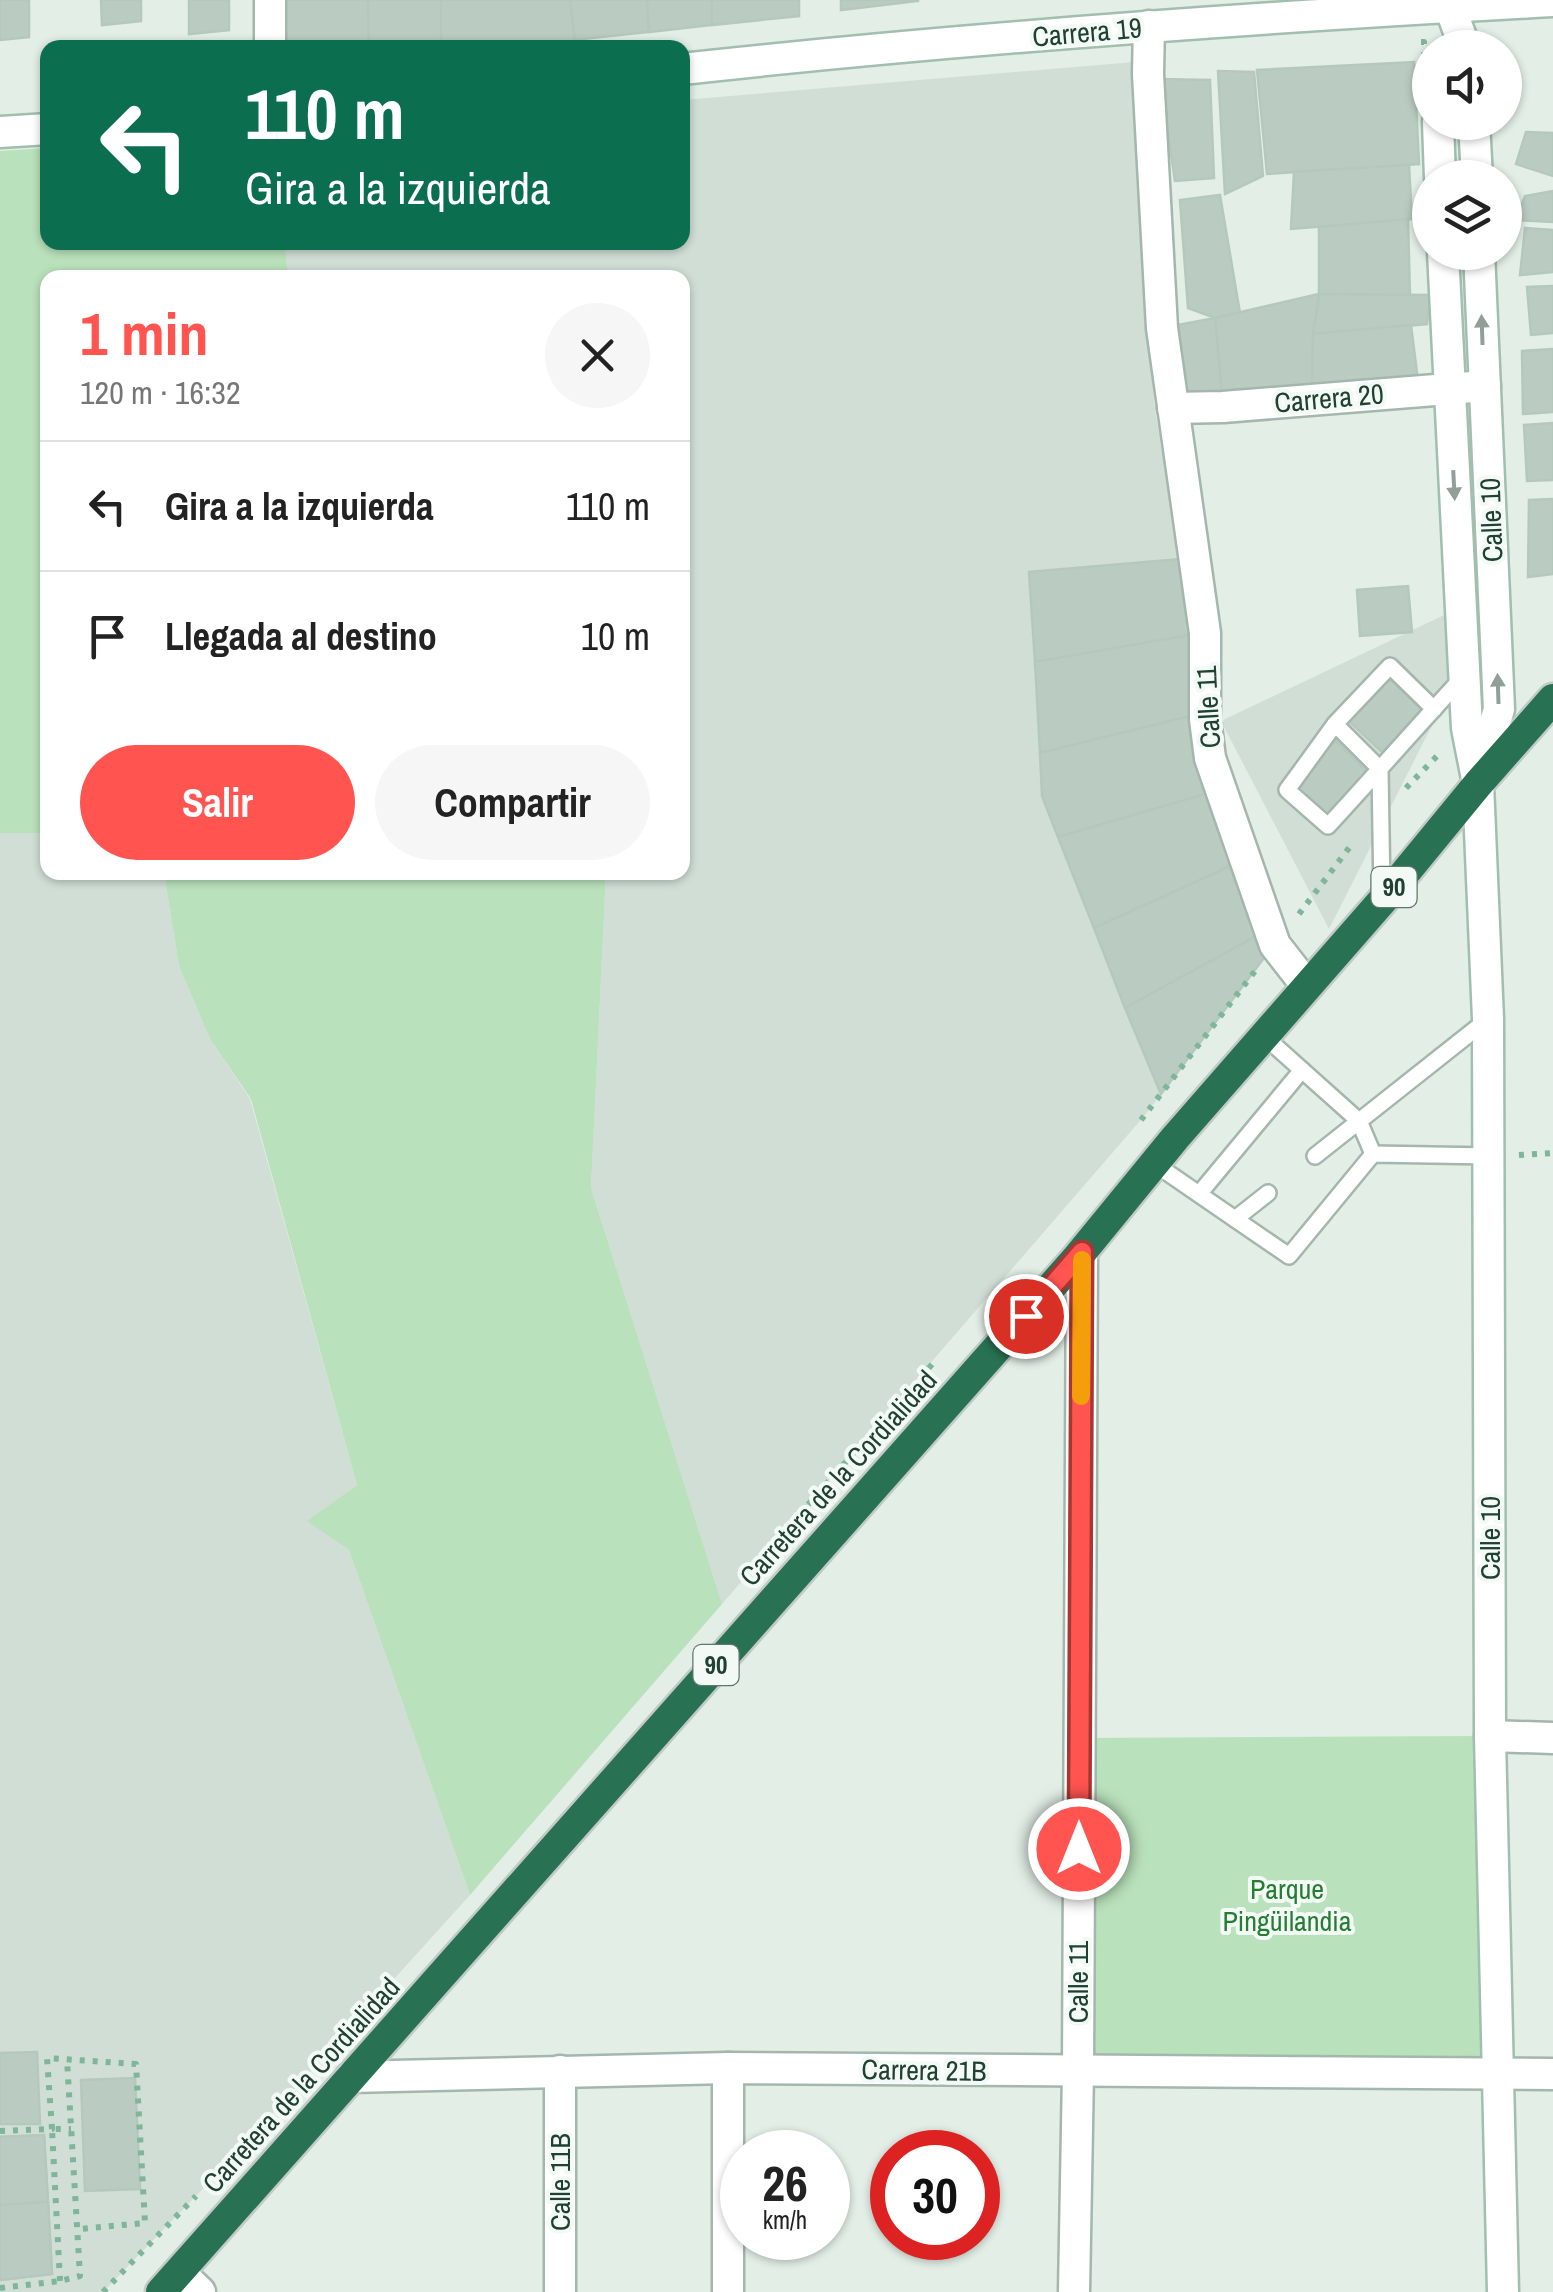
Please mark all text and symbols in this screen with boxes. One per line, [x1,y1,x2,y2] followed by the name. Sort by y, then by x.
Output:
[1031,8,1143,56] street label: Carrera 19
[1412,30,1522,270] map controls
[1412,30,1522,140] button: sound
[245,67,405,161] text: 110 m
[80,80,210,210] icon: left
[245,157,551,218] text: Gira a la izquierda
[1412,160,1522,270] button: layers
[80,293,209,374] text: 1 min
[545,303,650,408] button: close
[1474,313,1490,345] one-way arrow
[80,371,240,414] text: 120 m · 16:32
[1273,374,1385,422] street label: Carrera 20
[1446,469,1462,501] one-way arrow
[1471,477,1511,563] street label: Calle 10
[80,479,135,534] icon: left
[165,481,433,532] text: Gira a la izquierda
[566,481,650,532] text: 110 m
[80,609,135,664] icon: arrive
[165,611,437,662] text: Llegada al destino
[581,611,650,662] text: 10 m
[1187,665,1229,749] street label: Calle 11
[1489,673,1505,705] one-way arrow
[80,745,355,860] button: Salir
[375,745,650,860] button: Compartir
[1372,867,1416,907] road number: 90
[984,1274,1069,1359] pin
[999,1289,1054,1344] icon: arrive
[731,1362,945,1594] street label: Carretera de la Cordialidad
[1471,1496,1509,1580] street label: Calle 10
[694,1645,738,1685] road number: 90
[1027,1797,1131,1901] position arrow
[1223,1870,1352,1940] park label: Parque Pingüilandia
[1059,1940,1097,2023] street label: Calle 11
[194,1969,408,2201] street label: Carretera de la Cordialidad
[861,2050,987,2090] street label: Carrera 21B
[870,2130,1000,2260] speed limit sign: 30
[541,2133,579,2231] street label: Calle 11B
[762,2149,808,2217] text: 26
[763,2203,807,2237] text: km/h

